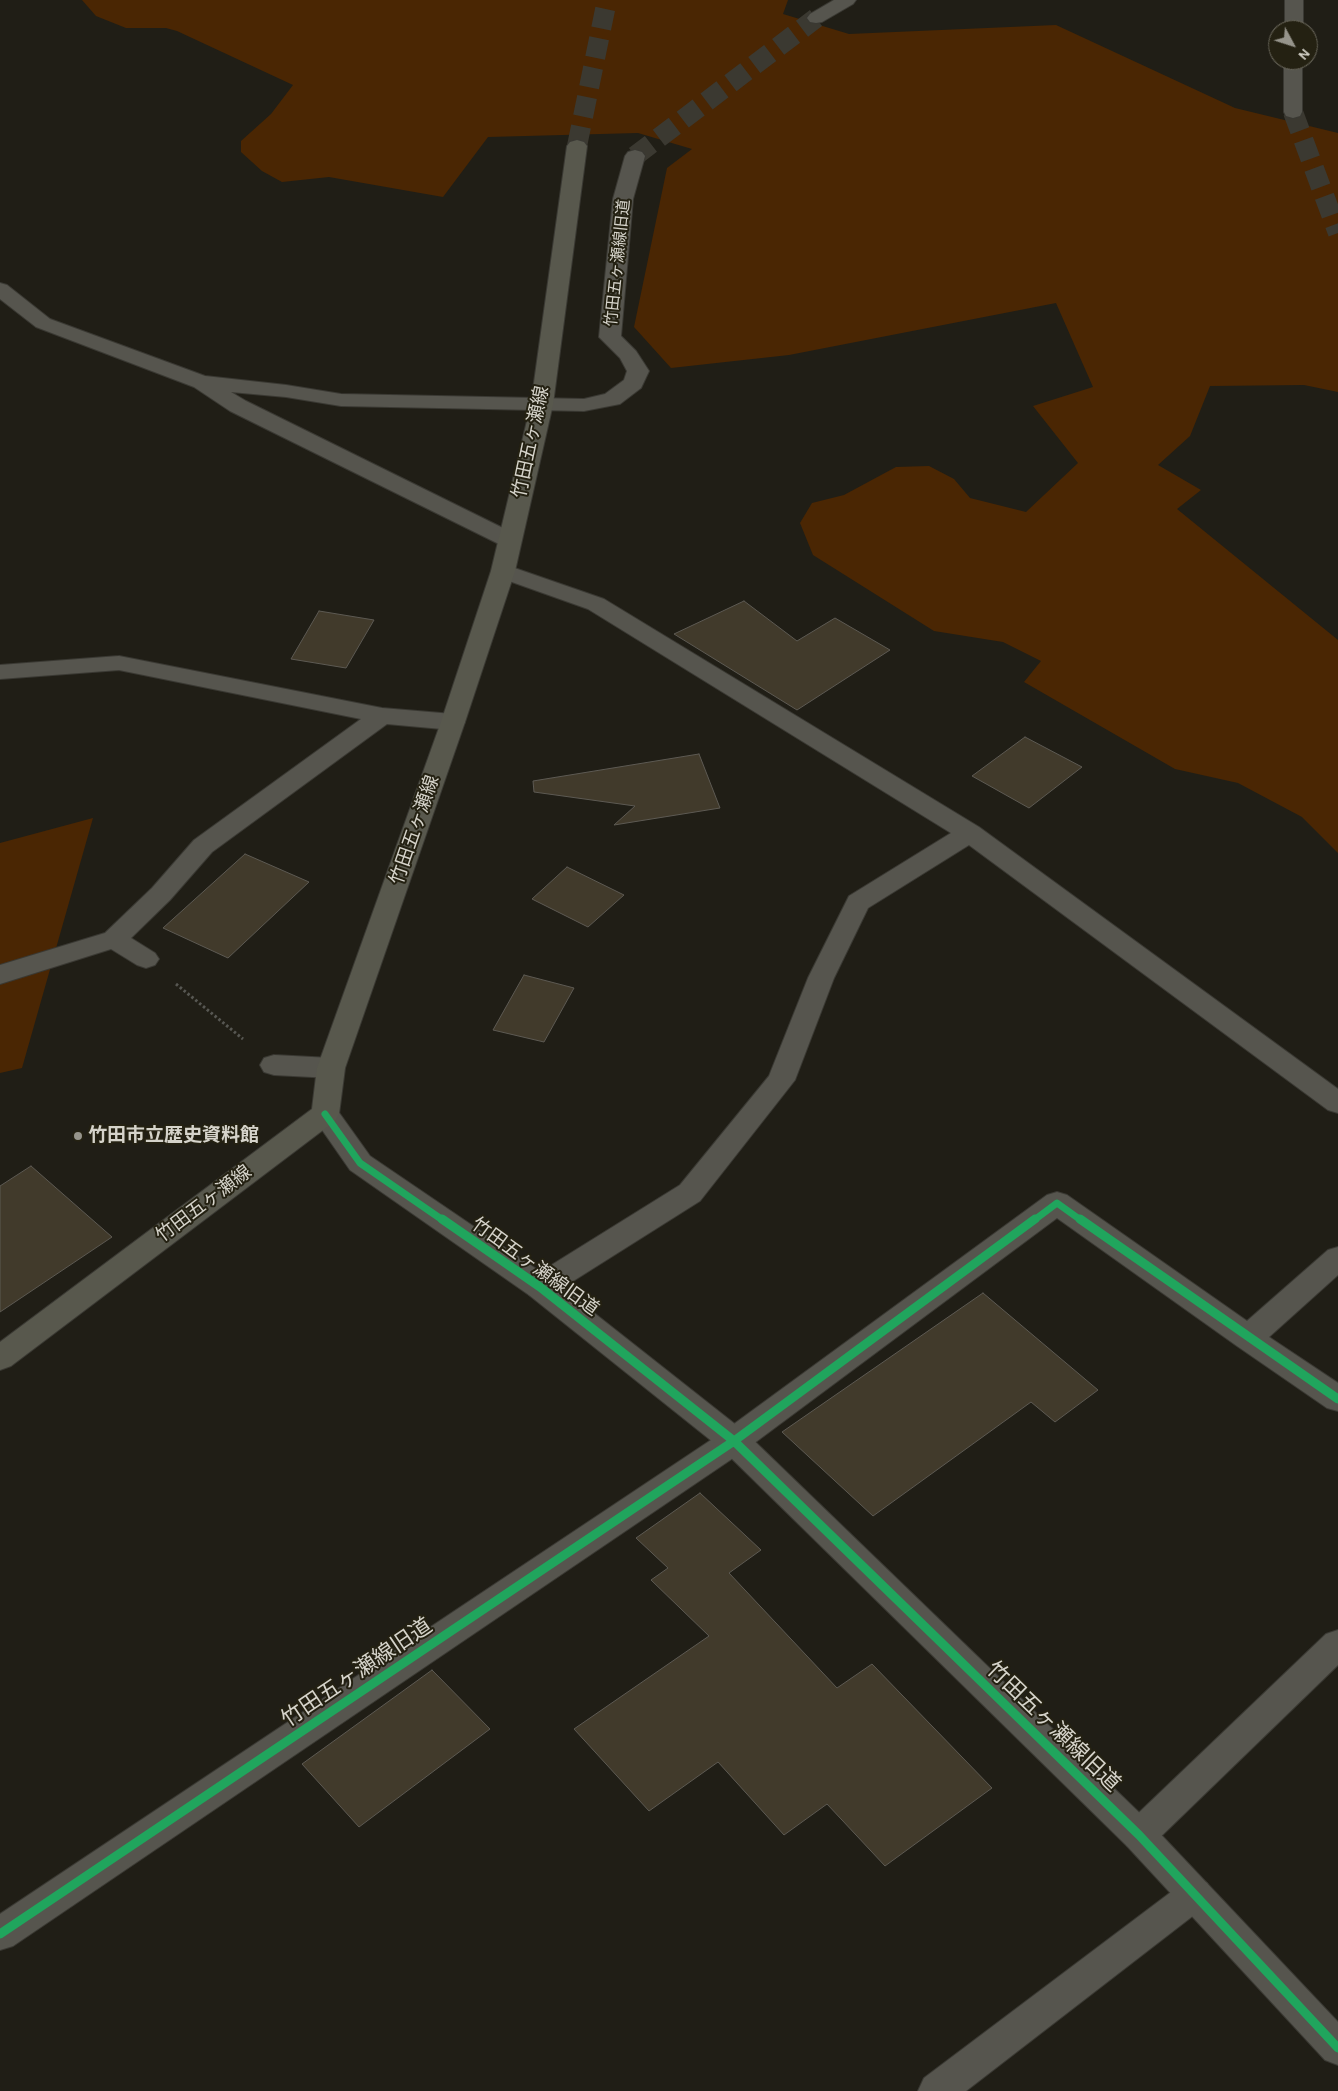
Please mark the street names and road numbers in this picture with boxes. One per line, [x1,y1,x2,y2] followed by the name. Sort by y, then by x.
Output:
[602,198,634,328] street label: 竹田五ヶ瀬線旧道
[508,384,554,500] street label: 竹田五ヶ瀬線
[386,772,444,888] street label: 竹田五ヶ瀬線
[152,1161,256,1247] street label: 竹田五ヶ瀬線
[467,1213,603,1321] street label: 竹田五ヶ瀬線旧道
[277,1613,437,1733] street label: 竹田五ヶ瀬線旧道
[981,1656,1125,1798] street label: 竹田五ヶ瀬線旧道

